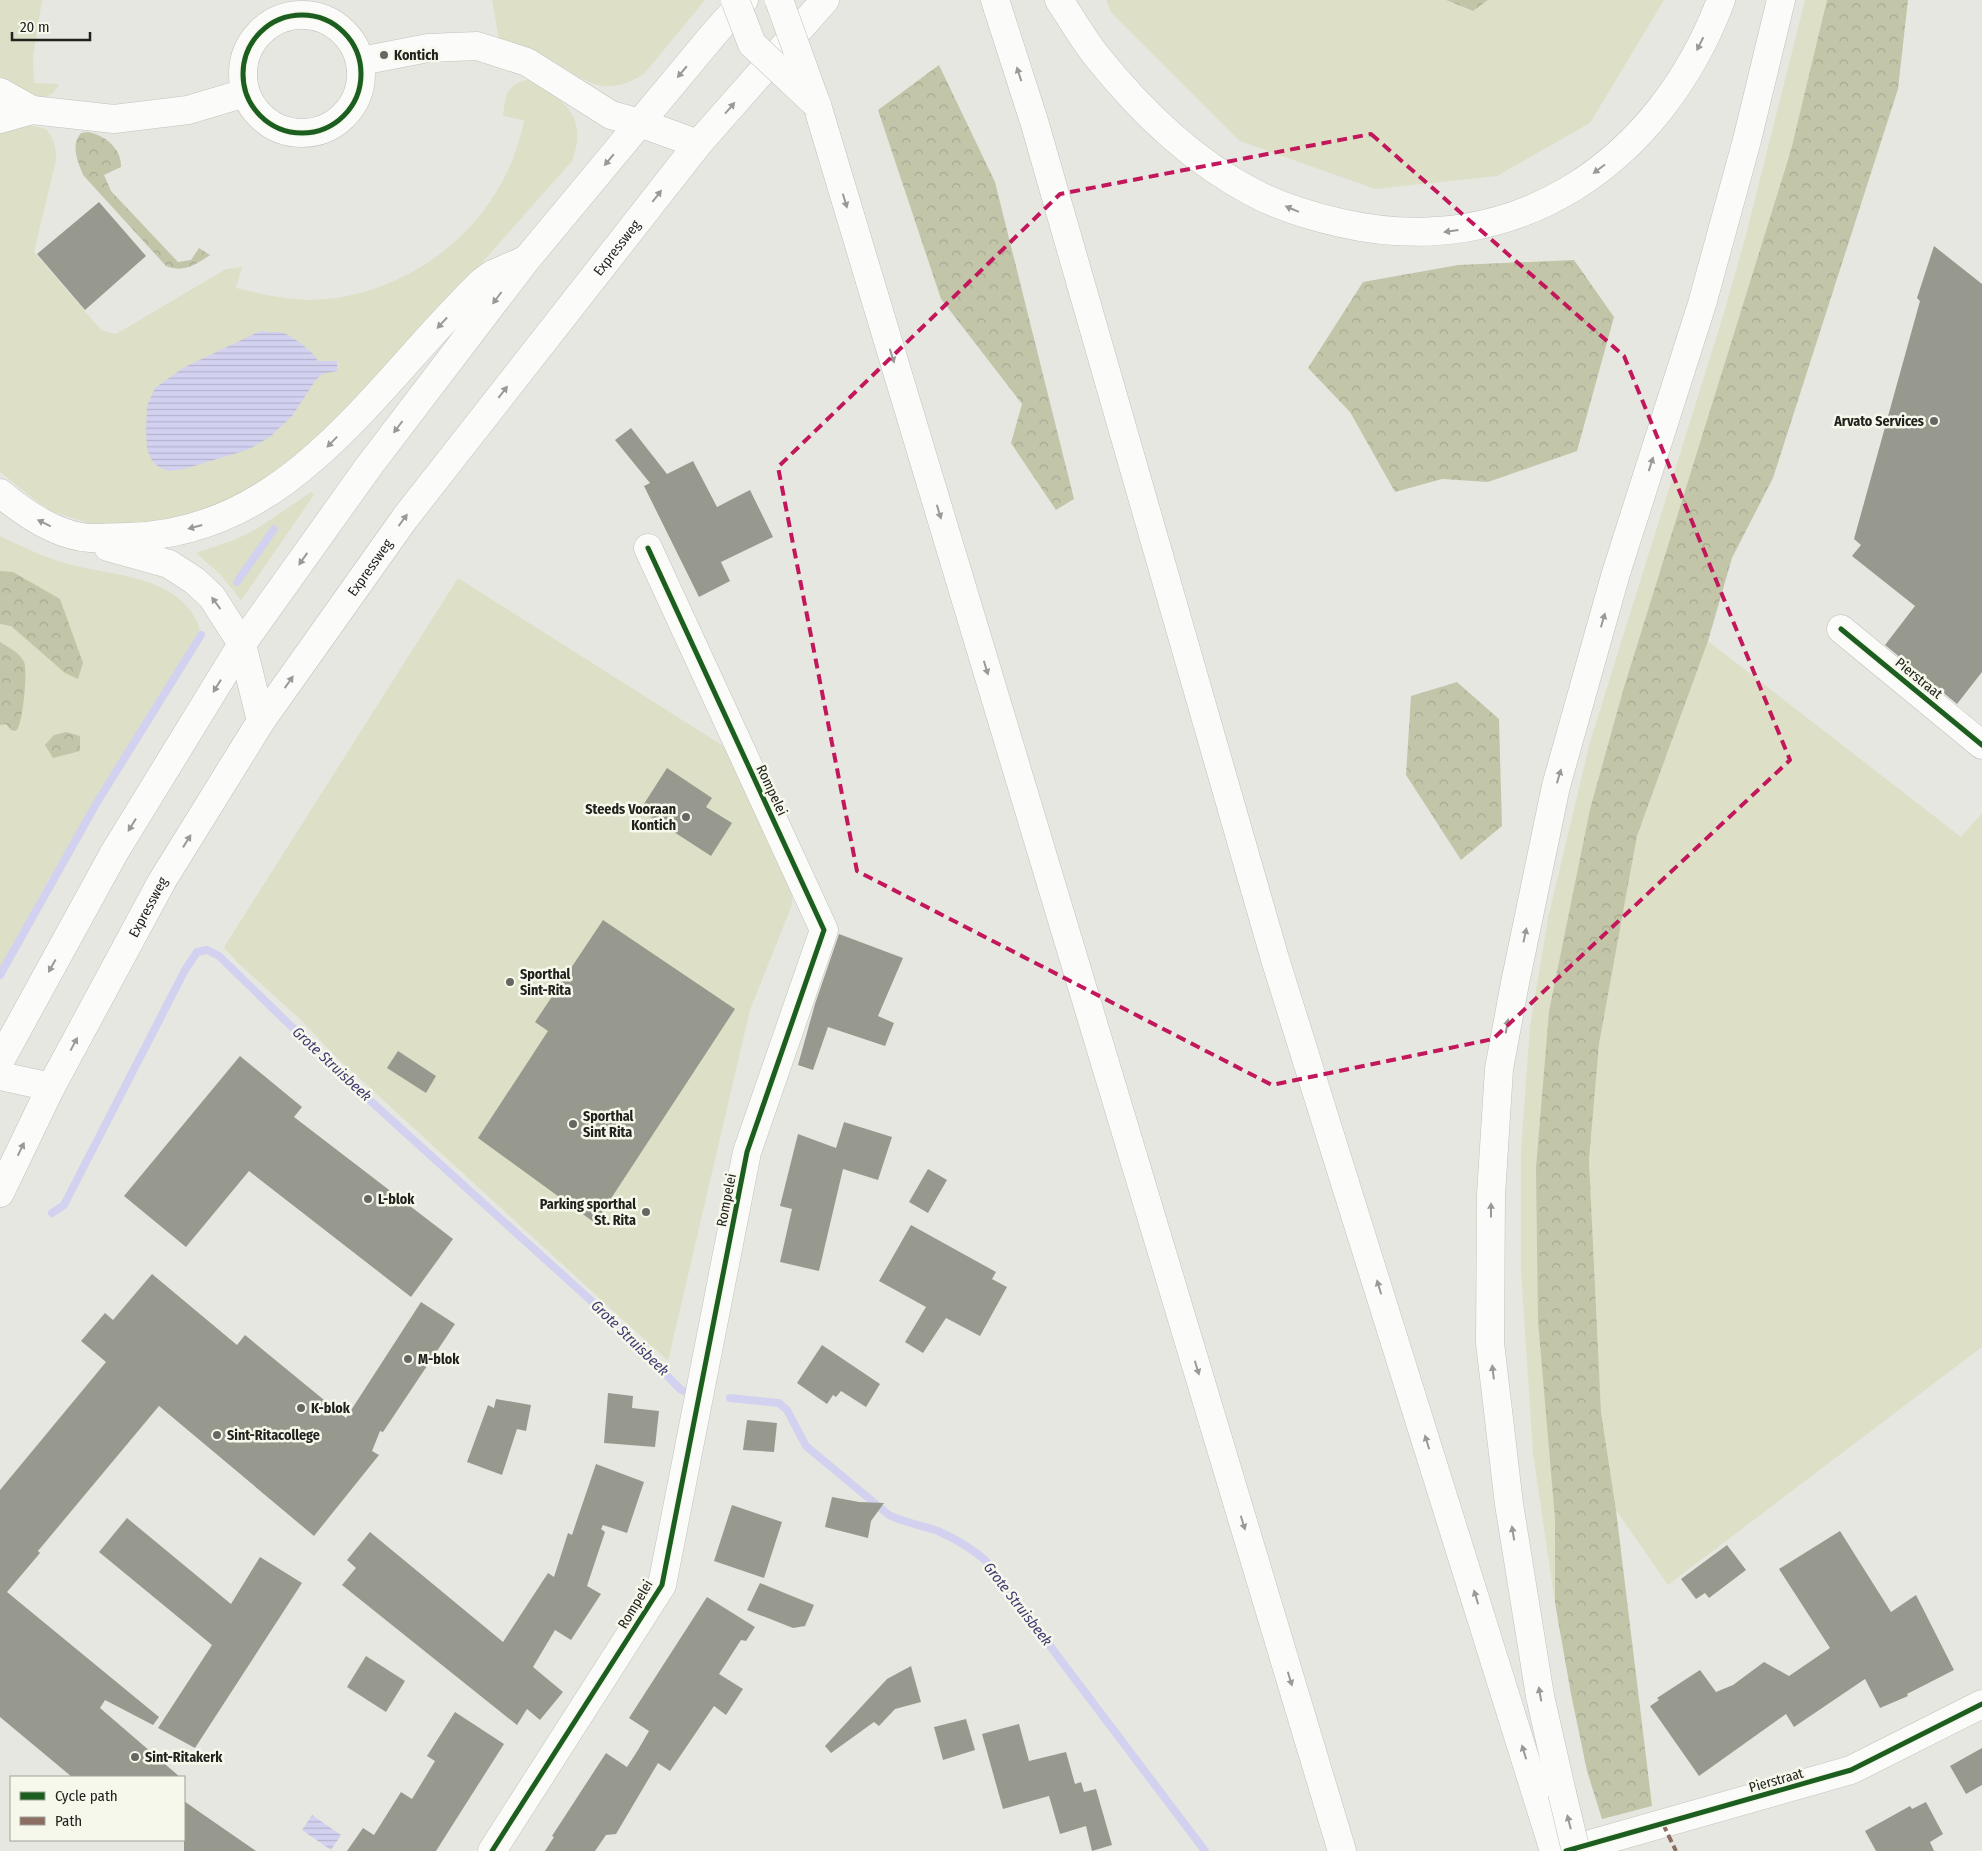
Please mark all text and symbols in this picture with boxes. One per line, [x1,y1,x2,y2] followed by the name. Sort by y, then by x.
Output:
[12,10,90,42] scale bar
[20,18,50,36] text: 20 m
[1696,37,1704,51] one-way arrow
[394,47,439,64] place label: Kontich
[378,49,390,61] marker: Kontich
[676,65,687,78] one-way arrow
[1014,67,1022,82] one-way arrow
[724,102,736,114] one-way arrow
[603,153,614,166] one-way arrow
[1592,164,1606,174] one-way arrow
[652,190,663,203] one-way arrow
[842,194,850,209] one-way arrow
[1285,205,1299,213] one-way arrow
[590,216,644,279] street label: Expressweg
[1443,227,1459,235] one-way arrow
[492,291,502,305] one-way arrow
[436,317,448,329] one-way arrow
[889,349,897,364] one-way arrow
[498,386,509,399] one-way arrow
[1833,413,1924,430] place label: Arvato Services
[1928,415,1940,427] marker: Arvato Services
[393,420,403,434] one-way arrow
[326,436,338,448] one-way arrow
[1647,457,1655,472] one-way arrow
[936,505,944,520] one-way arrow
[398,514,408,527] one-way arrow
[36,519,51,527] one-way arrow
[188,523,203,531] one-way arrow
[344,536,397,600] street label: Expressweg
[298,552,308,566] one-way arrow
[211,596,221,610] one-way arrow
[1599,612,1607,627] one-way arrow
[1892,654,1946,703] street label: Pierstraat
[983,660,991,675] one-way arrow
[284,675,294,688] one-way arrow
[212,679,221,693] one-way arrow
[752,762,791,818] street label: Rompelei
[1556,768,1564,783] one-way arrow
[585,801,676,834] place label: Steeds Vooraan Kontich
[680,811,692,823] marker: Steeds Vooraan Kontich
[127,818,137,831] one-way arrow
[182,834,192,848] one-way arrow
[125,874,172,940] street label: Expressweg
[1521,927,1529,942] one-way arrow
[48,959,57,973] one-way arrow
[520,966,571,999] place label: Sporthal Sint-Rita
[504,976,516,988] marker: Sporthal Sint-Rita
[1503,1017,1511,1033] one-way arrow
[289,1023,376,1105] water label: Grote Struisbeek
[70,1037,78,1052] one-way arrow
[583,1108,634,1141] place label: Sporthal Sint Rita
[567,1118,579,1130] marker: Sporthal Sint Rita
[17,1142,25,1156] one-way arrow
[713,1172,740,1228] street label: Rompelei
[378,1191,415,1208] place label: L-blok
[362,1193,374,1205] marker: L-blok
[540,1196,636,1229] place label: Parking sporthal St. Rita
[1487,1202,1495,1218] one-way arrow
[640,1206,652,1218] marker: Parking sporthal St. Rita
[1374,1279,1382,1294] one-way arrow
[587,1296,673,1380] water label: Grote Struisbeek
[418,1351,460,1368] place label: M-blok
[402,1353,414,1365] marker: M-blok
[1193,1360,1201,1375] one-way arrow
[1489,1364,1497,1380] one-way arrow
[311,1400,351,1417] place label: K-blok
[295,1402,307,1414] marker: K-blok
[227,1427,320,1444] place label: Sint-Ritacollege
[211,1429,223,1441] marker: Sint-Ritacollege
[1423,1434,1431,1449] one-way arrow
[1240,1516,1248,1531] one-way arrow
[1509,1525,1517,1541] one-way arrow
[980,1559,1057,1650] water label: Grote Struisbeek
[614,1577,657,1632] street label: Rompelei
[1471,1589,1479,1604] one-way arrow
[1286,1671,1294,1686] one-way arrow
[1536,1685,1544,1701] one-way arrow
[1520,1744,1528,1759] one-way arrow
[145,1749,223,1766] place label: Sint-Ritakerk
[129,1751,141,1763] marker: Sint-Ritakerk
[1747,1765,1806,1796] street label: Pierstraat
[10,1776,185,1841] legend
[55,1787,118,1805] text: Cycle path
[55,1812,82,1830] text: Path
[1565,1814,1573,1829] one-way arrow

